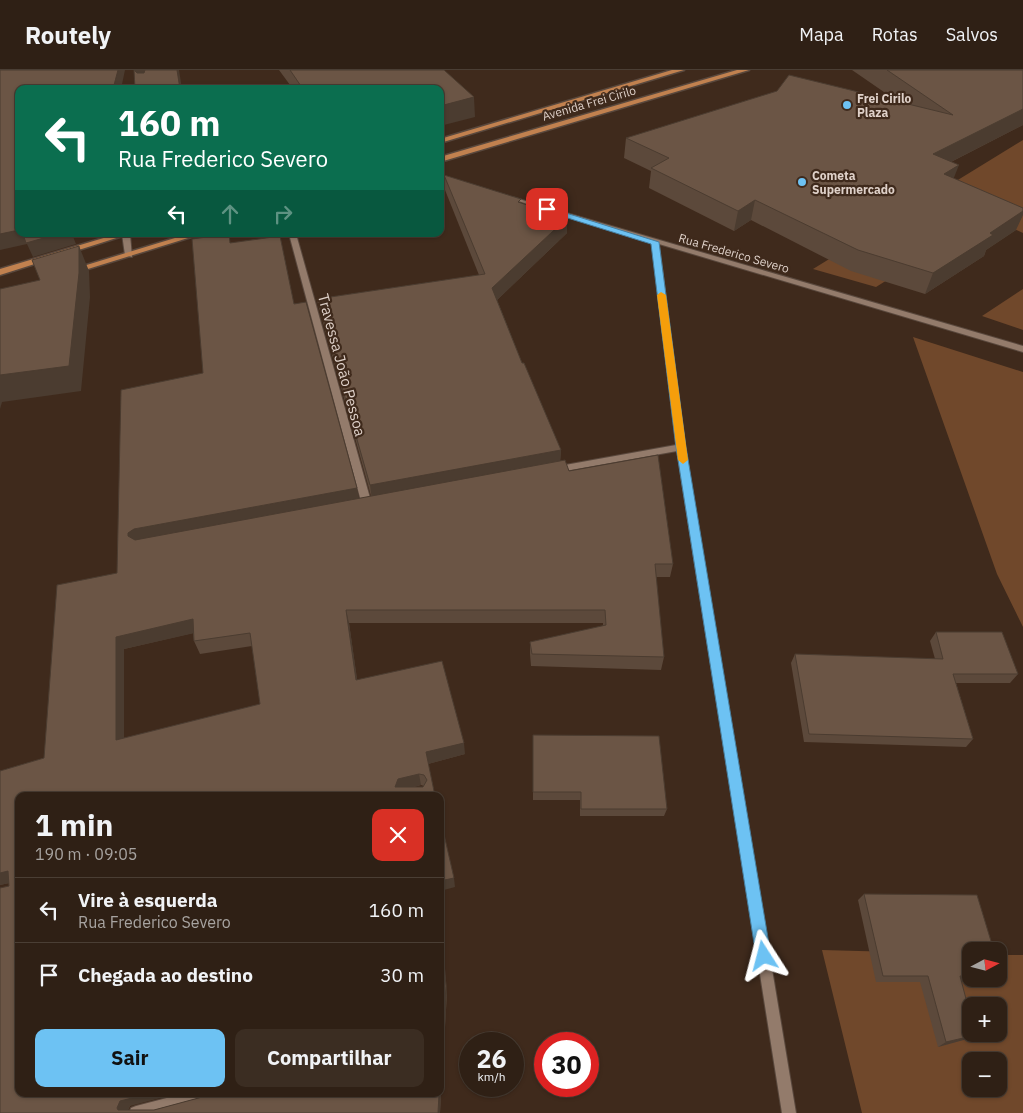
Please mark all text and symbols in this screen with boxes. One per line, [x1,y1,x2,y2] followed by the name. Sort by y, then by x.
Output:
[25,19,111,51] text: Routely
[799,23,844,46] text: Mapa
[872,23,918,46] text: Rotas
[946,23,998,46] text: Salvos
[540,82,638,124] street label: Avenida Frei Cirilo
[857,91,912,120] place label: Frei Cirilo Plaza
[841,99,853,111] marker: Frei Cirilo Plaza
[118,100,221,146] text: 160 m
[35,105,100,170] icon: left
[118,144,328,173] text: Rua Frederico Severo
[812,168,895,197] place label: Cometa Supermercado
[796,176,808,188] marker: Cometa Supermercado
[526,188,568,230] pin
[533,195,561,223] icon: arrive
[163,200,191,228] icon: left
[216,200,244,228] icon: ahead
[269,200,297,228] icon: right
[677,230,791,276] street label: Rua Frederico Severo
[314,292,370,438] street label: Travessa João Pessoa
[35,805,113,844] text: 1 min
[372,809,424,861] button: close
[35,844,137,864] text: 190 m · 09:05
[78,888,218,912] text: Vire à esquerda
[35,896,63,924] icon: left
[369,898,424,922] text: 160 m
[78,912,231,932] text: Rua Frederico Severo
[737,929,789,981] position arrow
[962,942,1008,988] north arrow
[962,942,1007,1097] map controls
[35,961,63,989] icon: arrive
[78,963,253,987] text: Chegada ao destino
[380,963,424,987] text: 30 m
[962,997,1007,1042] button: +
[35,1029,225,1087] button: Sair
[235,1029,424,1087] button: Compartilhar
[534,1032,599,1097] speed limit sign: 30
[476,1042,507,1075] text: 26
[962,1052,1007,1097] button: −
[477,1069,506,1084] text: km/h

